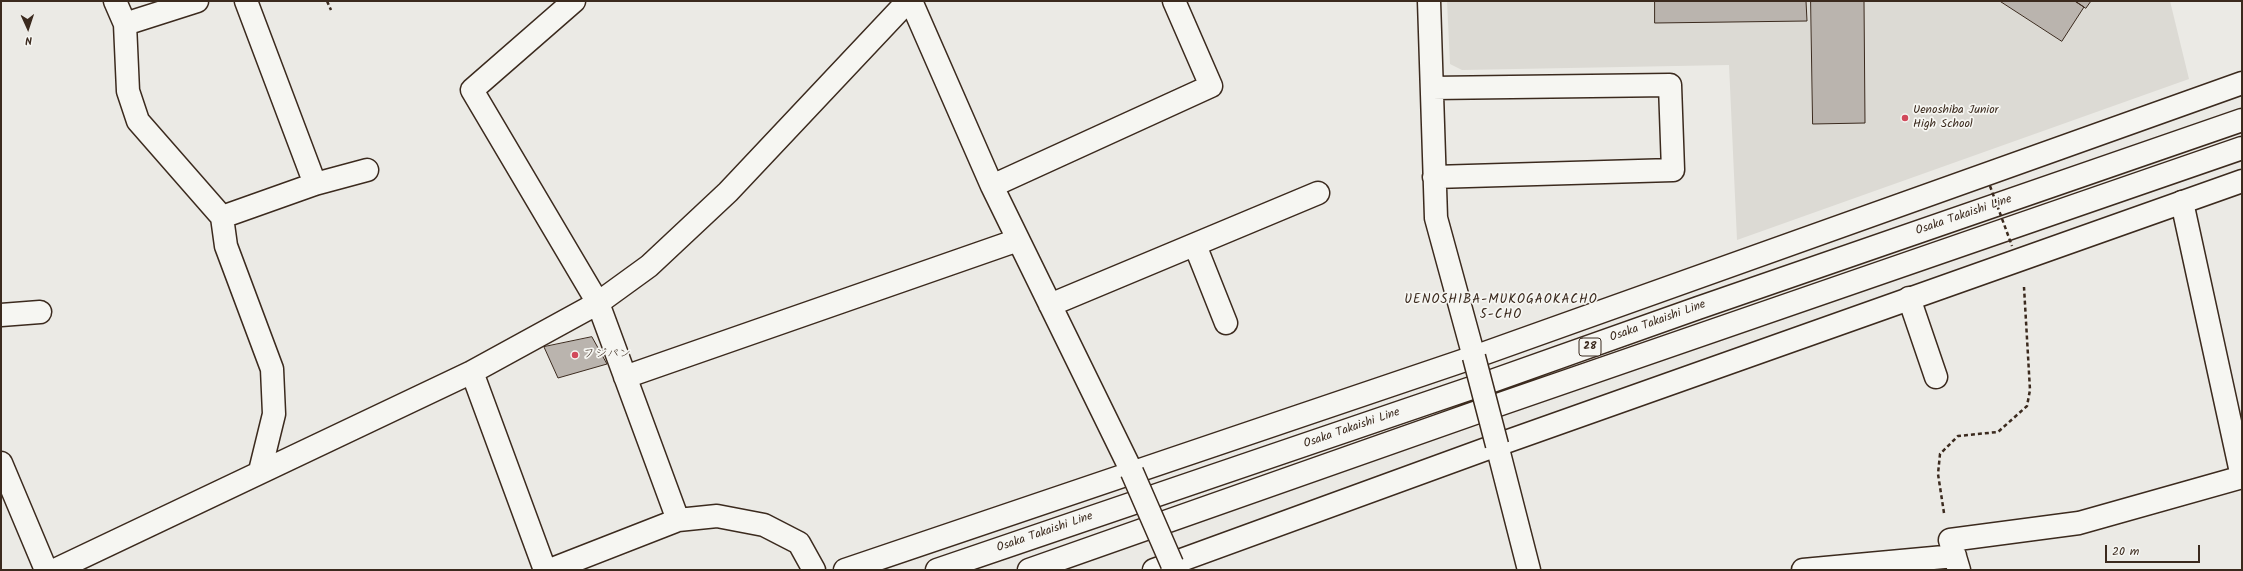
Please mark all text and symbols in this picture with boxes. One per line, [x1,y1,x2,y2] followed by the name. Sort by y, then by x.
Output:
[8,8,48,48] north arrow
[25,31,33,49] text: N
[1913,104,1999,132] place label: Uenoshiba Junior High School
[1900,113,1910,123] marker: Uenoshiba Junior High School
[1914,193,2014,239] street label: Osaka Takaishi Line
[1404,293,1598,324] district label: UENOSHIBA-MUKOGAOKACHO 5-CHO
[1608,298,1708,346] street label: Osaka Takaishi Line
[1579,338,1601,356] road number: 28
[583,348,631,362] place label: フジパン
[570,350,580,360] marker: フジパン
[1302,406,1402,452] street label: Osaka Takaishi Line
[995,510,1095,556] street label: Osaka Takaishi Line
[2107,537,2202,563] scale bar
[2112,542,2139,561] text: 20 m

